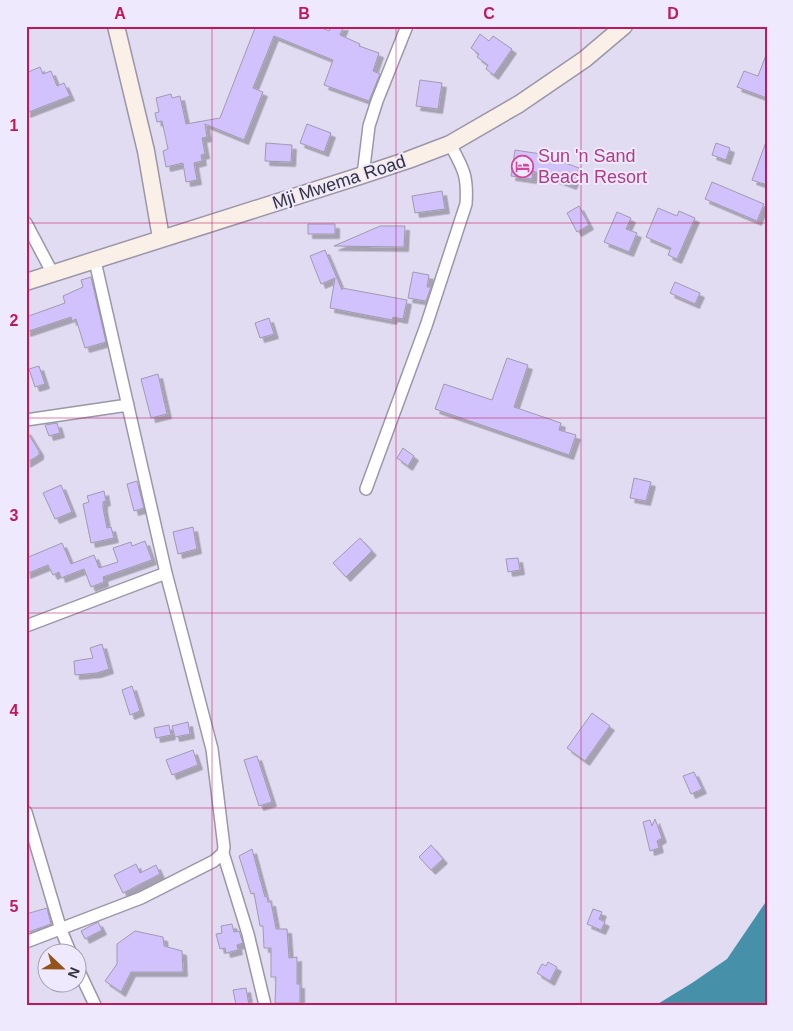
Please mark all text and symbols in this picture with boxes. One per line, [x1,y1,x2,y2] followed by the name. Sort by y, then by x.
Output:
[114,5,126,22] text: A
[298,5,310,22] text: B
[483,5,495,22] text: C
[667,5,679,22] text: D
[10,117,19,134] text: 1
[538,146,647,187] place label: Sun 'n Sand Beach Resort
[270,151,408,213] street label: Mji Mwema Road
[510,154,534,178] hotel icon: Sun 'n Sand Beach Resort
[10,312,19,329] text: 2
[10,507,19,524] text: 3
[10,702,19,719] text: 4
[10,898,19,915] text: 5
[38,944,88,994] north arrow
[65,965,83,981] text: N

